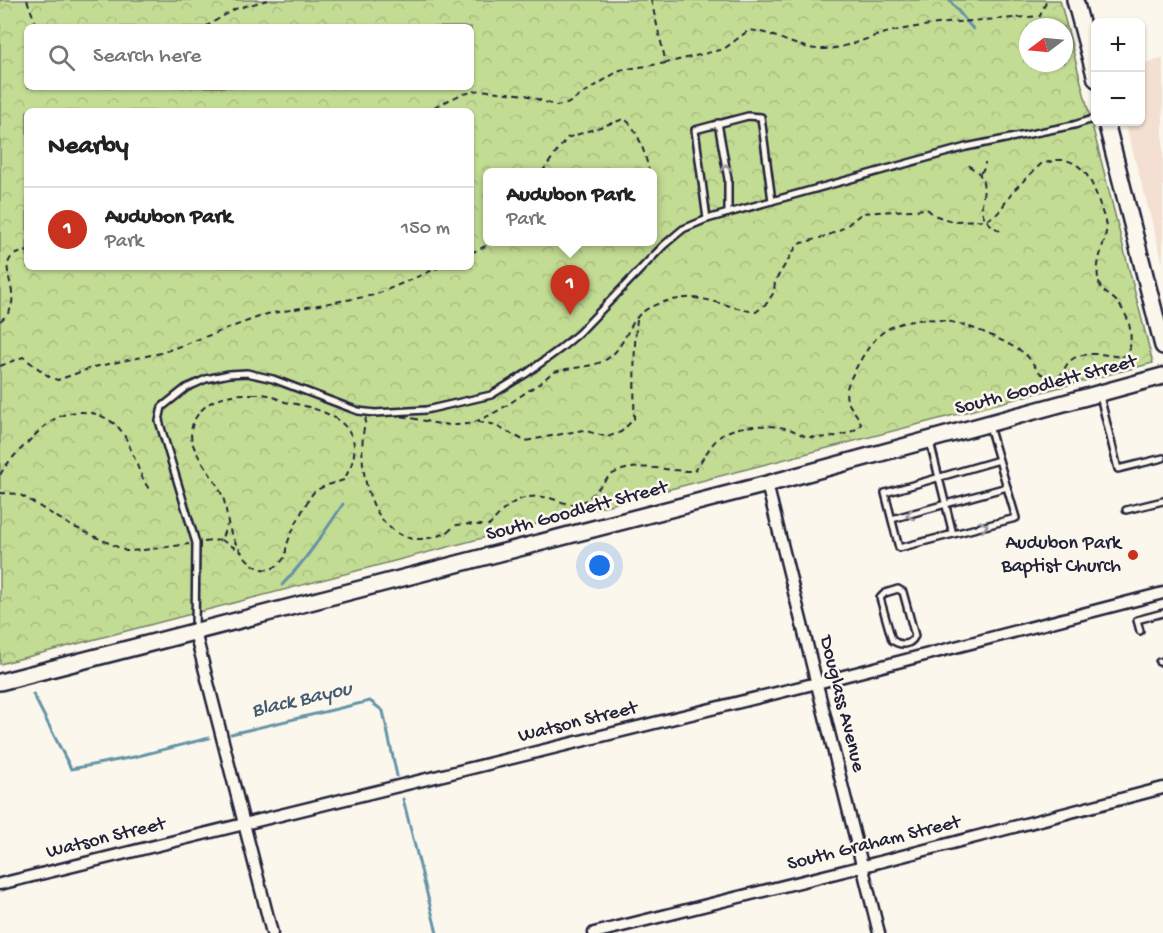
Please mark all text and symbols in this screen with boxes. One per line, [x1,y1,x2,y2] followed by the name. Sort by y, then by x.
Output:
[1019,18,1073,72] north arrow
[1091,18,1145,126] map controls
[1091,18,1145,72] button: +
[24,24,474,90] search box
[45,41,78,74] icon: search
[93,44,201,70] text: Search here
[1091,72,1145,126] button: −
[48,132,129,163] text: Nearby
[721,163,733,172] one-way arrow
[483,168,657,246] popup
[506,183,634,209] text: Audubon Park
[105,205,232,231] text: Audubon Park
[506,209,545,232] text: Park
[63,218,72,241] text: 1
[401,218,450,241] text: 150 m
[105,231,143,254] text: Park
[550,266,590,315] pin: 1
[953,350,1141,421] street label: South Goodlett Street
[484,476,672,547] street label: South Goodlett Street
[905,507,915,520] one-way arrow
[979,520,989,533] one-way arrow
[1000,533,1123,579] place label: Audubon Park Baptist Church
[1126,548,1140,562] marker: Audubon Park Baptist Church
[585,551,614,580] your location
[813,632,869,775] street label: Douglass Avenue
[250,677,357,725] water label: Black Bayou
[516,697,642,749] street label: Watson Street
[785,811,965,877] street label: South Graham Street
[44,813,170,865] street label: Watson Street

